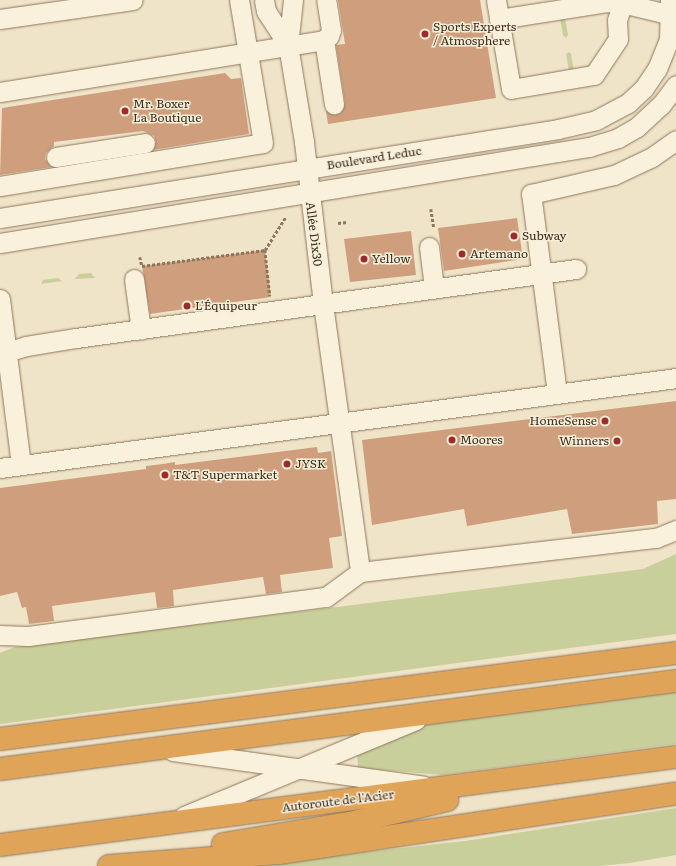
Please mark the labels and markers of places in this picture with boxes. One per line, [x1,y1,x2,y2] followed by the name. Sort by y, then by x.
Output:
[433,20,516,48] place label: Sports Experts / Atmosphere
[420,29,430,39] marker: Sports Experts / Atmosphere
[133,97,201,125] place label: Mr. Boxer La Boutique
[120,106,130,116] marker: Mr. Boxer La Boutique
[522,229,567,243] place label: Subway
[509,231,519,241] marker: Subway
[470,247,528,261] place label: Artemano
[457,249,467,259] marker: Artemano
[372,252,411,266] place label: Yellow
[359,254,369,264] marker: Yellow
[195,299,257,313] place label: L'Équipeur
[182,301,192,311] marker: L'Équipeur
[530,414,597,428] place label: HomeSense
[600,416,610,426] marker: HomeSense
[460,433,503,447] place label: Moores
[559,434,609,448] place label: Winners
[447,435,457,445] marker: Moores
[612,436,622,446] marker: Winners
[295,457,326,471] place label: JYSK
[282,459,292,469] marker: JYSK
[173,468,277,482] place label: T&T Supermarket
[160,470,170,480] marker: T&T Supermarket

